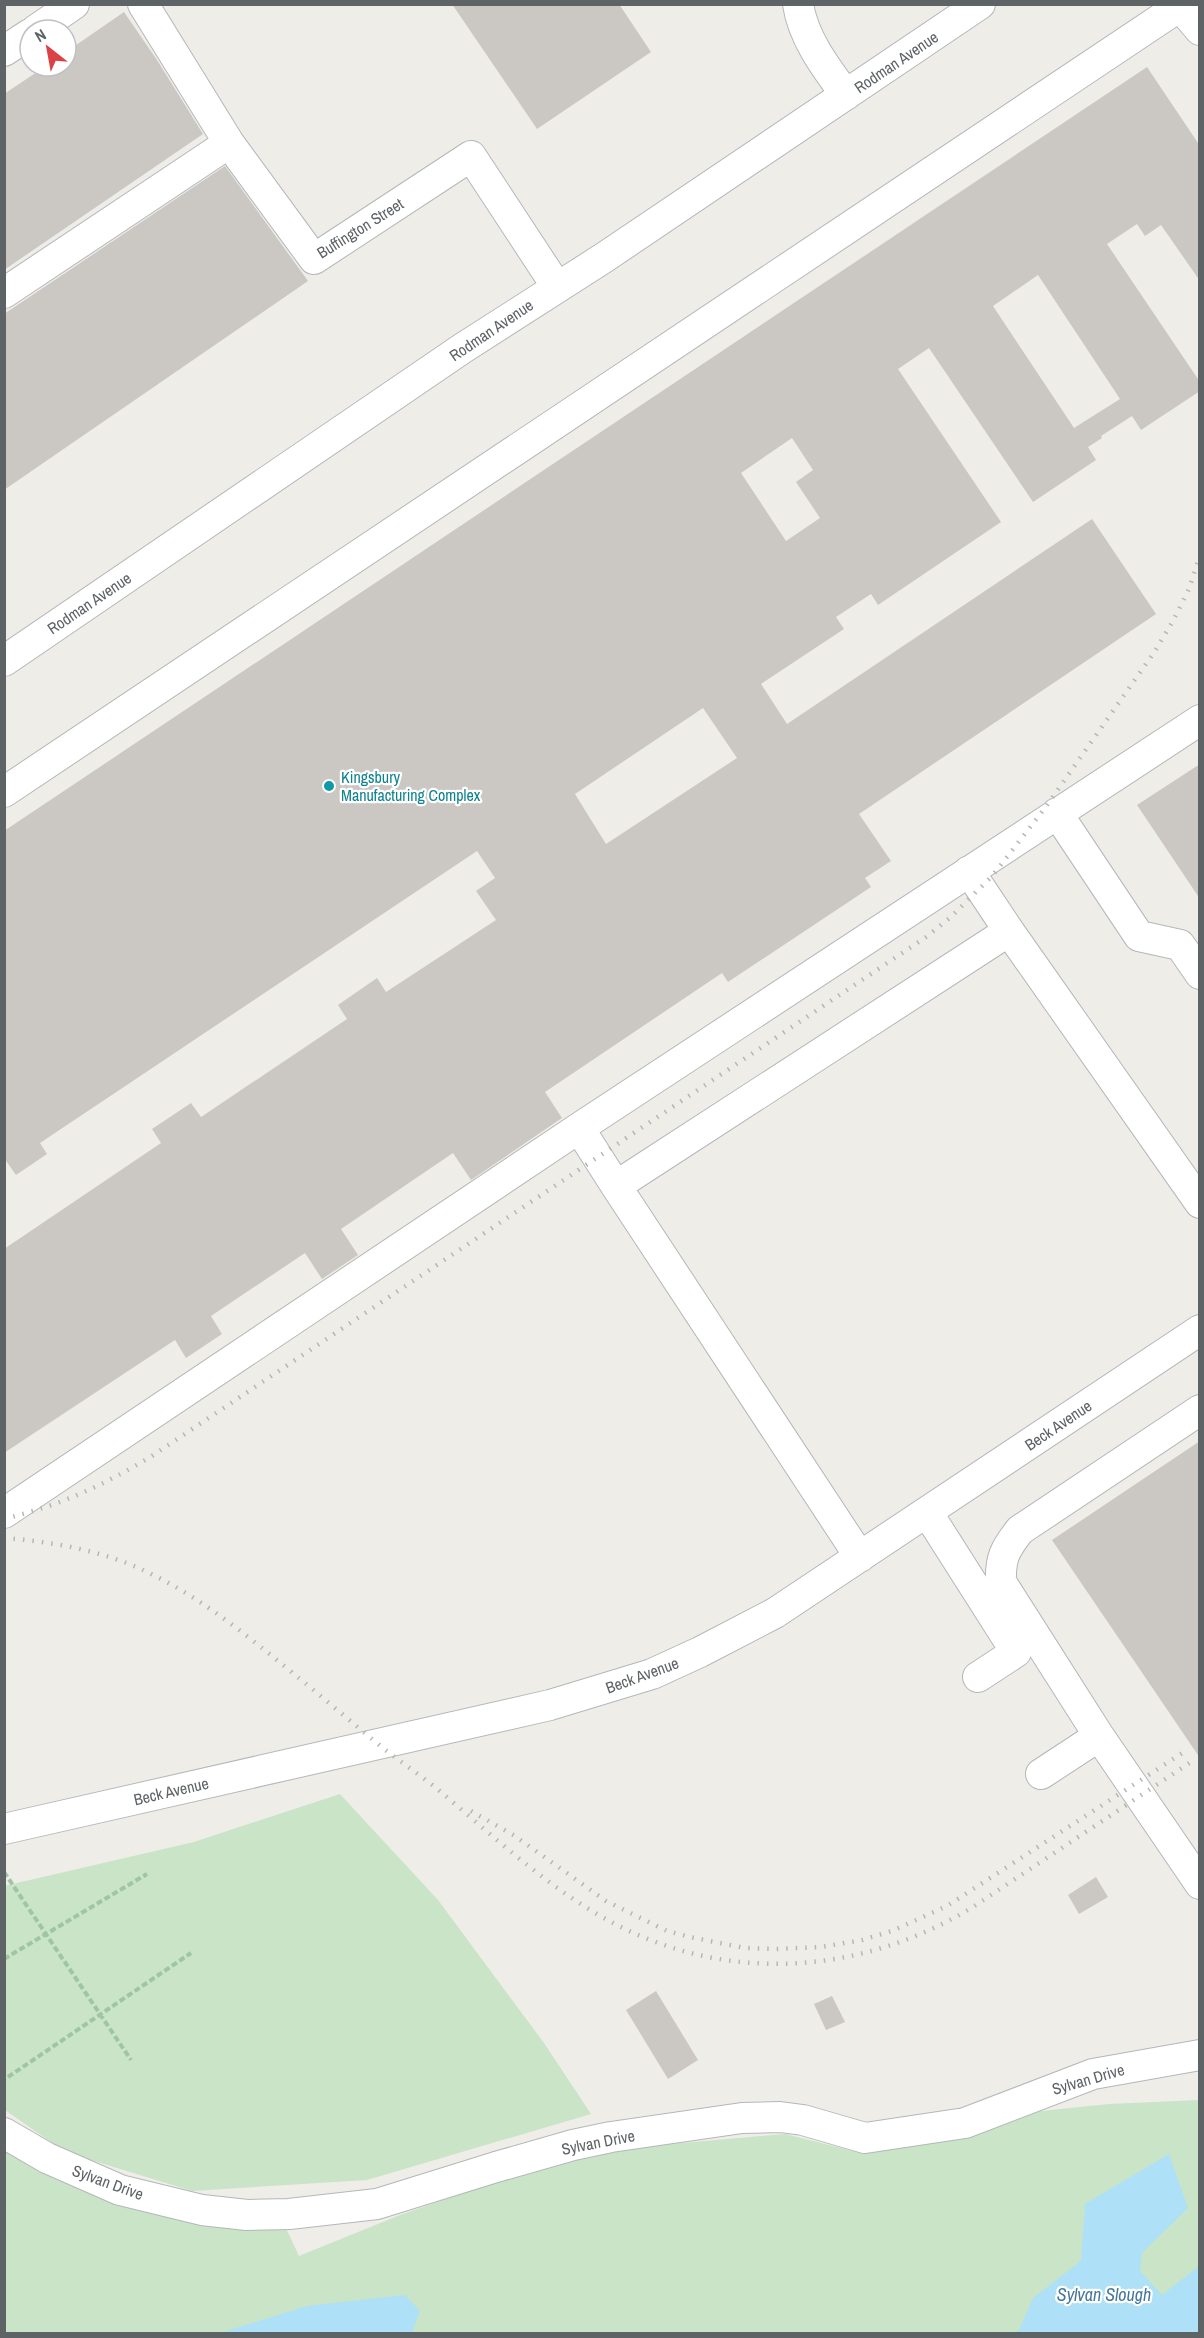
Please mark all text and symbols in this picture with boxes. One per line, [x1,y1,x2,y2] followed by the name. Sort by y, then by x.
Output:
[18,18,78,78] north arrow
[31,23,50,47] text: N
[850,26,942,98] street label: Rodman Avenue
[313,192,408,263] street label: Buffington Street
[445,294,537,366] street label: Rodman Avenue
[43,567,135,639] street label: Rodman Avenue
[341,766,481,806] place label: Kingsbury Manufacturing Complex
[322,779,336,793] marker: Kingsbury Manufacturing Complex
[1020,1395,1096,1455] street label: Beck Avenue
[602,1652,682,1698] street label: Beck Avenue
[131,1772,211,1810] street label: Beck Avenue
[1049,2058,1127,2100] street label: Sylvan Drive
[559,2124,637,2160] street label: Sylvan Drive
[69,2159,147,2205] street label: Sylvan Drive
[1057,2282,1151,2307] water label: Sylvan Slough

